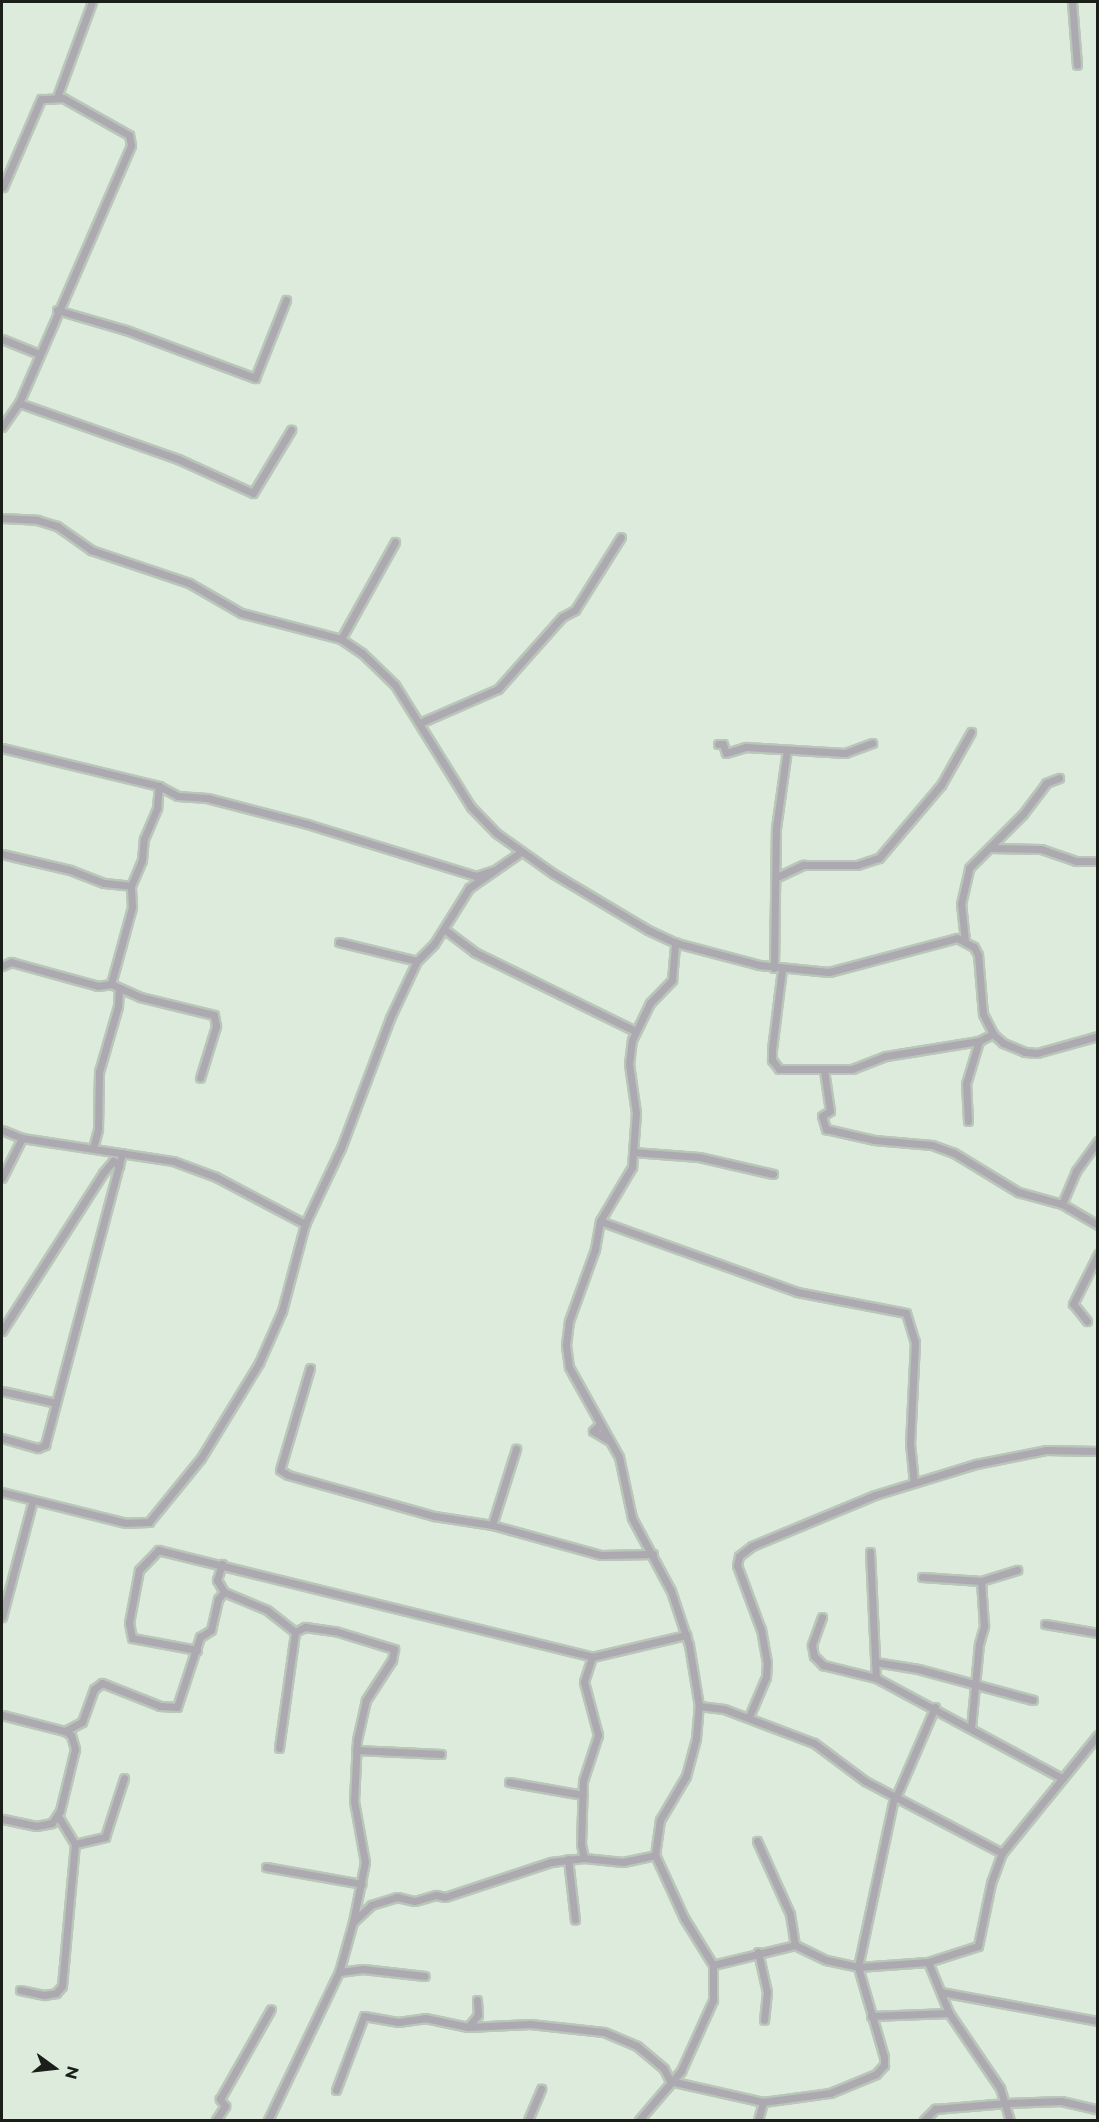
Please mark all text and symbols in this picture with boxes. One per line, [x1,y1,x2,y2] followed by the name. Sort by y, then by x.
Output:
[24,2038,84,2098] north arrow
[61,2064,83,2081] text: N

